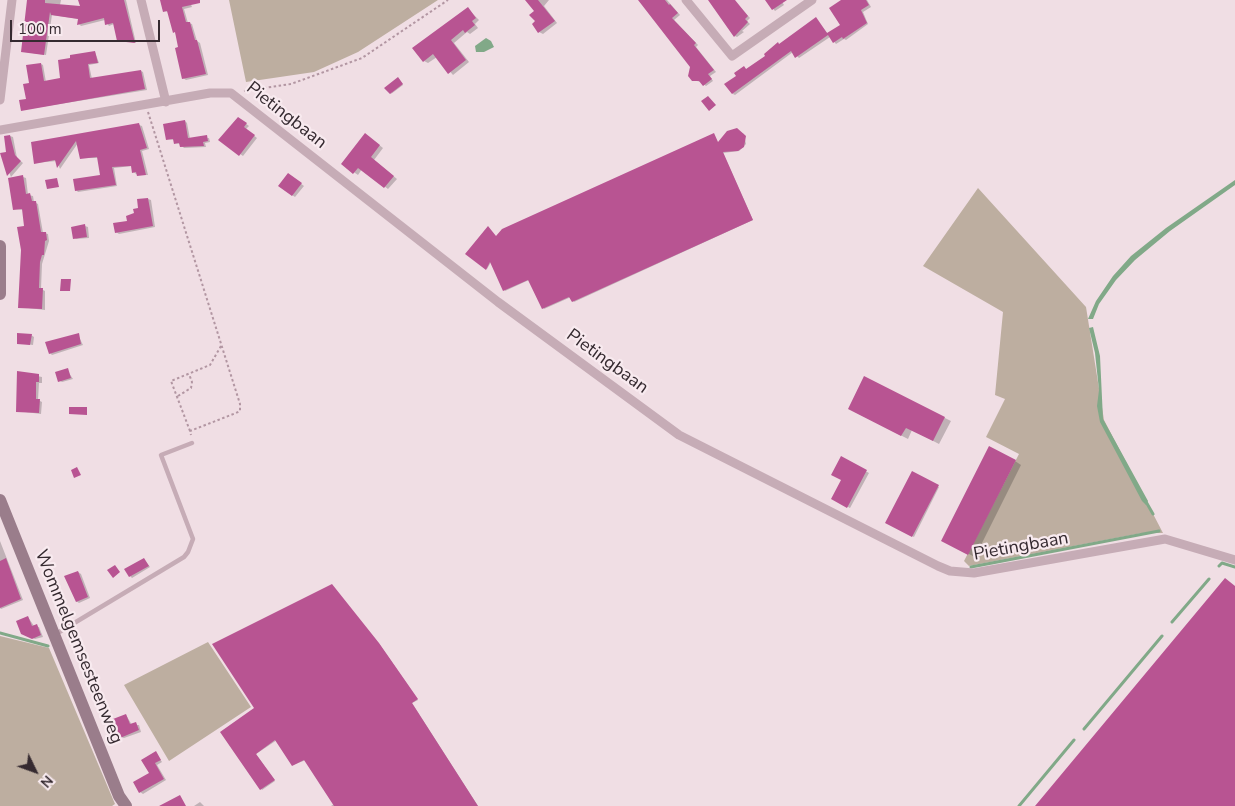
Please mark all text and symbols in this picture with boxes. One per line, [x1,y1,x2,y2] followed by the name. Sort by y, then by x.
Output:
[12,10,162,42] scale bar
[18,19,62,39] text: 100 m
[241,78,331,154] street label: Pietingbaan
[562,325,652,399] street label: Pietingbaan
[972,528,1070,566] street label: Pietingbaan
[29,547,127,747] street label: Wommelgemsesteenweg
[10,746,60,796] north arrow
[36,771,57,792] text: N

